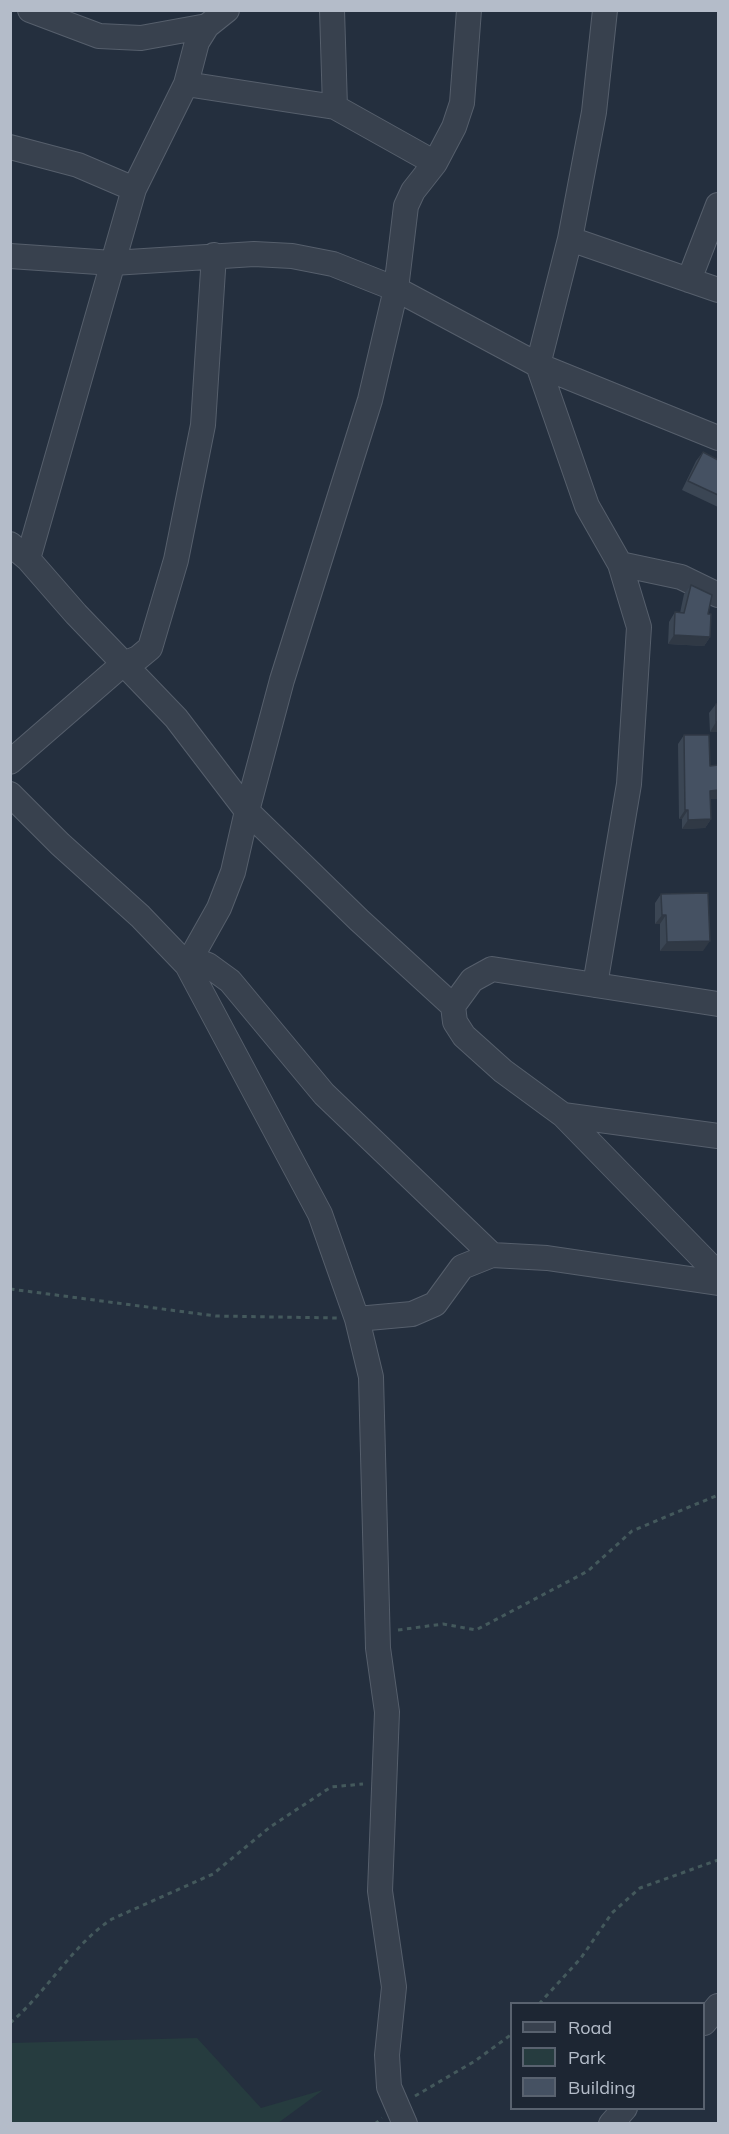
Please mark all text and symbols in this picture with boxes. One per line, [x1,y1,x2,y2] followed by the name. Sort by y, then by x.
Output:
[510,2002,705,2110] legend
[568,2016,612,2039] text: Road
[568,2046,606,2069] text: Park
[568,2076,636,2099] text: Building

